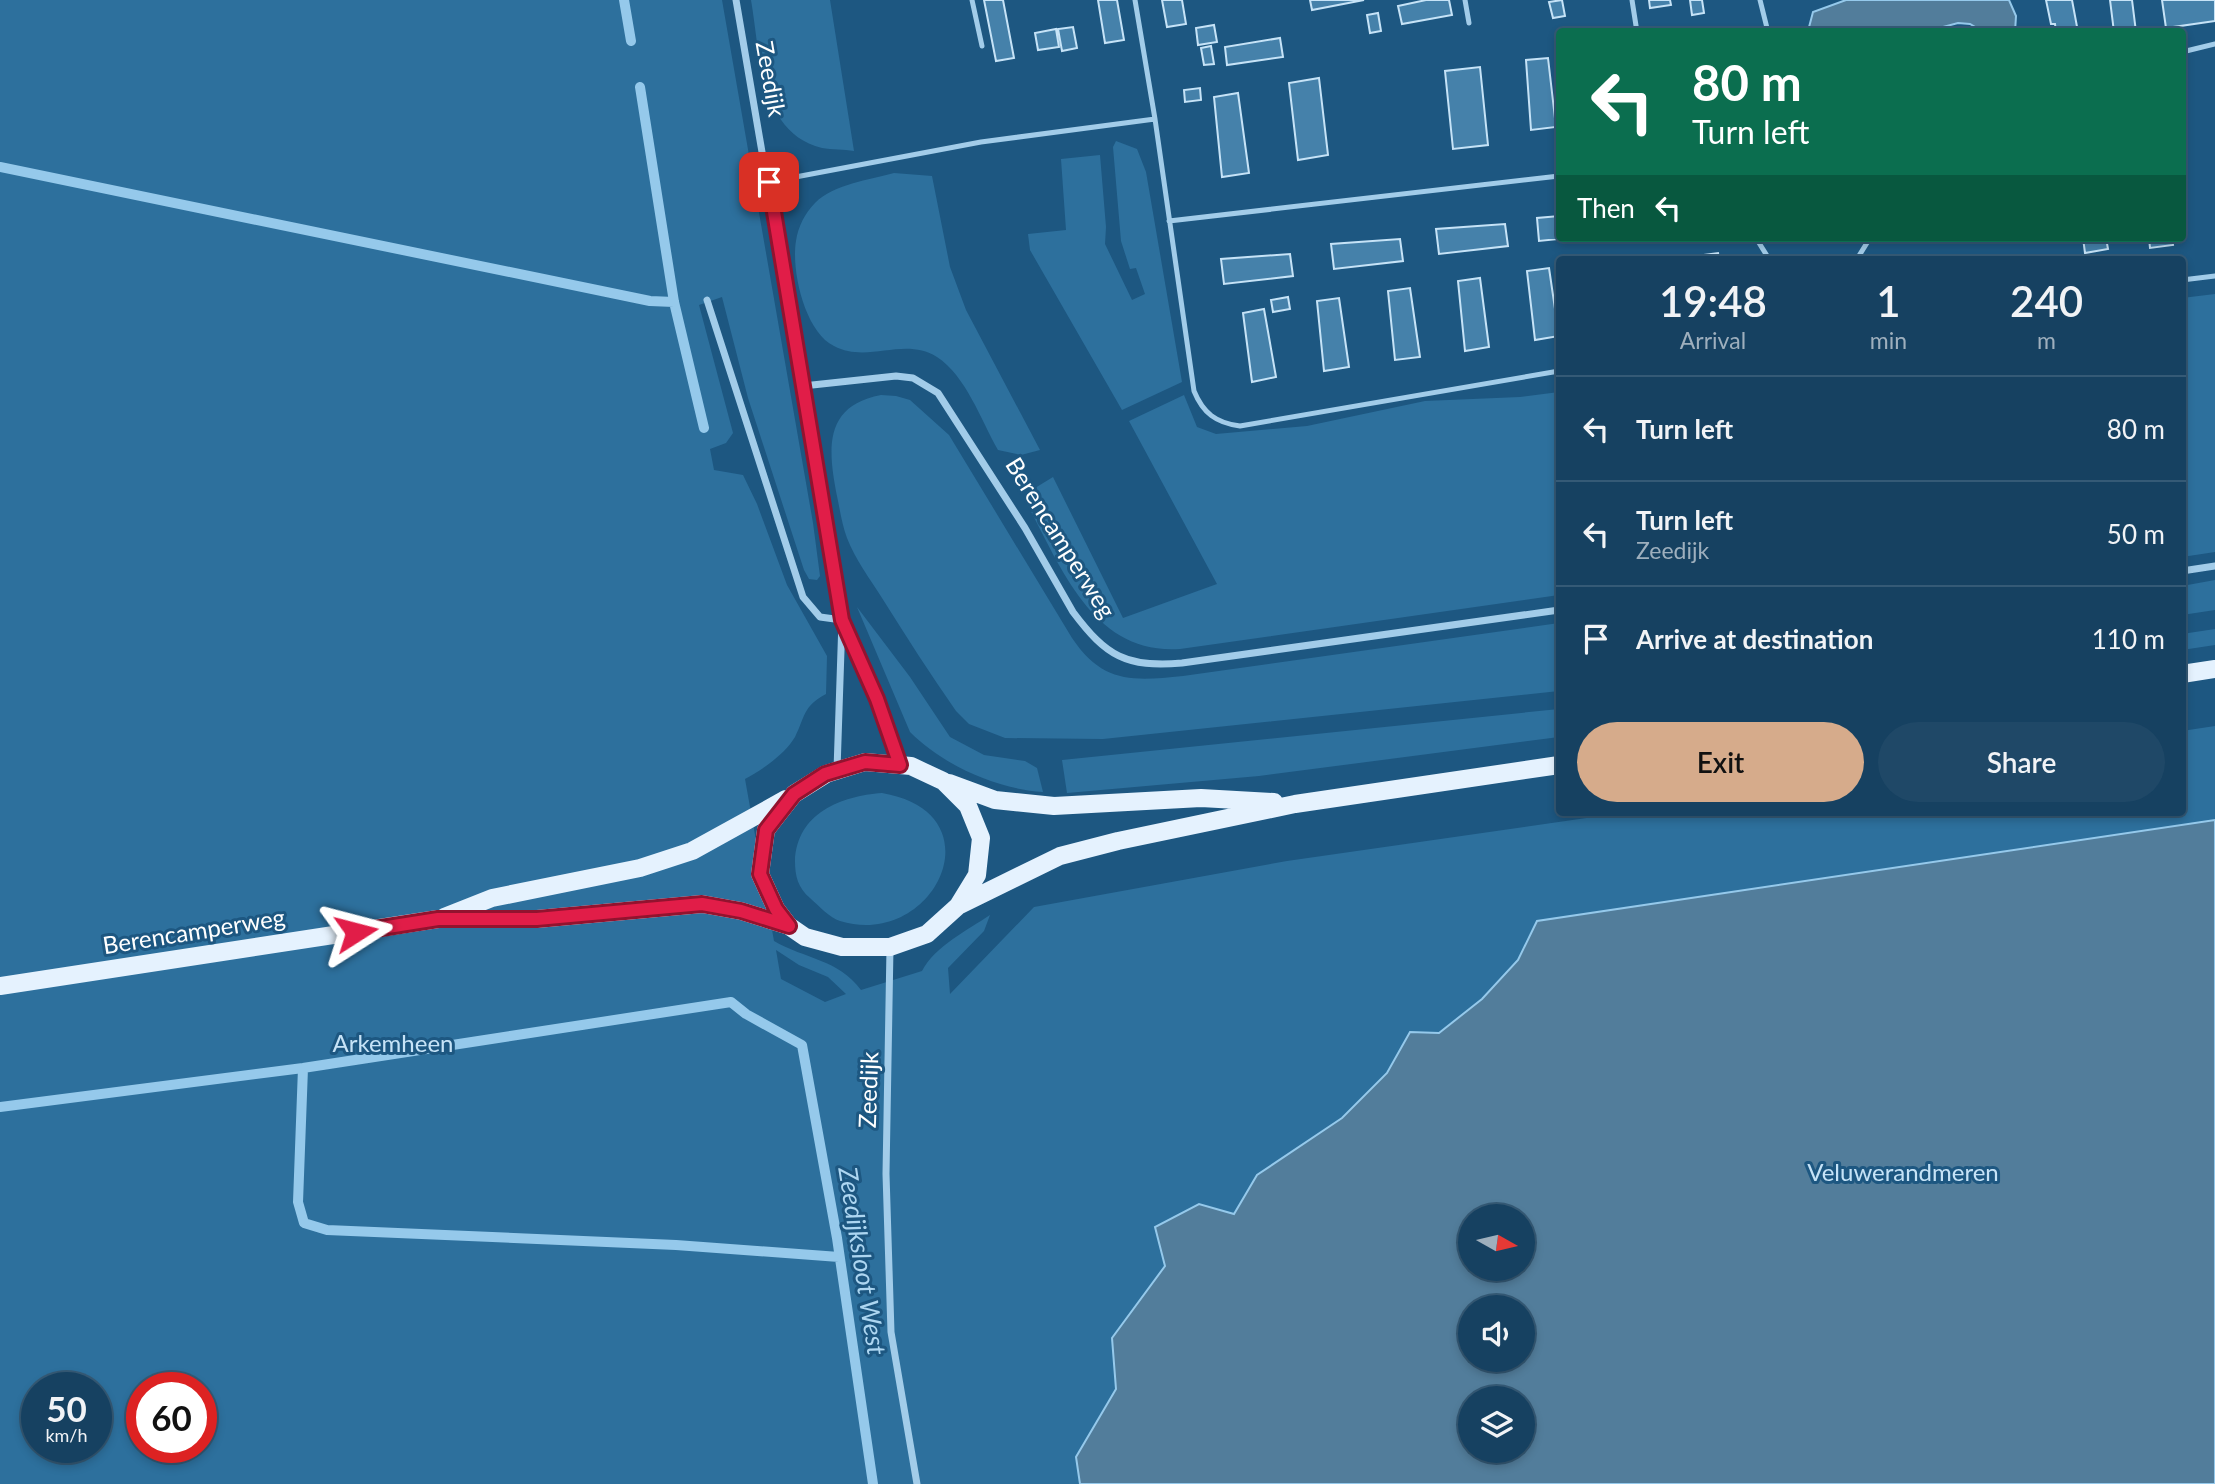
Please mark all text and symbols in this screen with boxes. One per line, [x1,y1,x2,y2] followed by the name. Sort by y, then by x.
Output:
[751,39,793,120] street label: Zeedijk
[1692,53,1802,111] text: 80 m
[1577,56,1668,147] icon: left
[1692,112,1809,151] text: Turn left
[739,152,799,212] pin
[750,163,788,201] icon: arrive
[1649,189,1687,227] icon: left
[1577,192,1635,224] text: Then
[1659,276,1767,326] text: 19:48
[1876,276,1901,326] text: 1
[2010,276,2083,326] text: 240
[1680,326,1746,354] text: Arrival
[1870,326,1907,354] text: min
[2037,326,2056,354] text: m
[1577,410,1615,448] icon: left
[1636,413,1733,445] text: Turn left
[2107,413,2165,445] text: 80 m
[1000,451,1122,623] street label: Berencamperweg
[1636,504,1733,536] text: Turn left
[1577,515,1615,553] icon: left
[2107,518,2165,550] text: 50 m
[1636,536,1709,564] text: Zeedijk
[1577,620,1615,658] icon: arrive
[1636,623,1873,655] text: Arrive at destination
[2092,623,2165,655] text: 110 m
[1577,722,1864,802] button: Exit
[1878,722,2165,802] button: Share
[319,895,393,969] position arrow
[101,902,287,959] street label: Berencamperweg
[333,1028,454,1057] park label: Arkemheen
[852,1050,883,1129] street label: Zeedijk
[1807,1157,1999,1186] park label: Veluwerandmeren
[832,1163,894,1357] water label: Zeedijksloot West
[1458,1204,1535,1281] north arrow
[1458,1204,1535,1463] map controls
[1458,1295,1535,1372] button: sound
[126,1372,217,1463] speed limit sign: 60
[1458,1386,1535,1463] button: layers
[46,1387,87,1429] text: 50
[45,1424,88,1446] text: km/h

